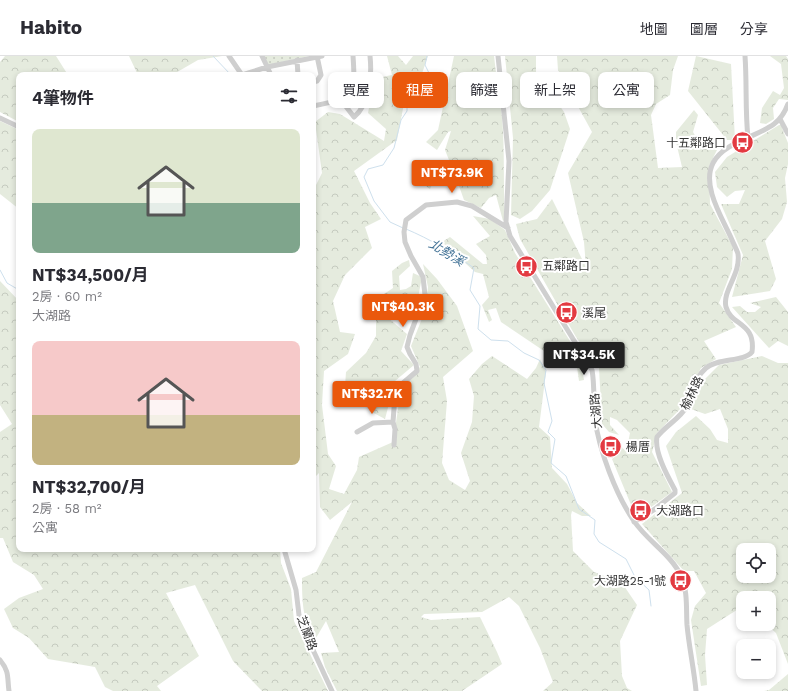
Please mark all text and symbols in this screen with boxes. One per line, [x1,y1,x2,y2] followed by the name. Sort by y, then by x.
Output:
[20,16,82,39] text: Habito
[640,21,668,37] text: 地圖
[690,21,718,37] text: 圖層
[740,21,768,37] text: 分享
[328,72,384,108] chip: 買屋
[392,72,448,108] chip: 租屋
[456,72,512,108] chip: 篩選
[520,72,590,108] chip: 新上架
[598,72,654,108] chip: 公寓
[278,85,300,107] icon: filters
[32,88,94,108] text: 4筆物件
[729,130,755,156] bus stop icon: 十五鄰路口
[666,136,726,150] place label: 十五鄰路口
[130,155,202,227] icon: home
[411,160,493,194] pin: NT$73.9K
[421,165,483,180] text: NT$73.9K
[426,236,469,270] water label: 北勢溪
[513,253,539,279] bus stop icon: 五鄰路口
[542,259,590,273] place label: 五鄰路口
[32,265,149,285] text: NT$34,500/月
[32,289,102,304] text: 2房 · 60 m²
[362,294,444,328] pin: NT$40.3K
[371,299,435,314] text: NT$40.3K
[553,300,579,326] bus stop icon: 溪尾
[582,306,606,320] place label: 溪尾
[32,308,71,323] text: 大湖路
[543,342,625,376] pin: NT$34.5K
[553,347,615,362] text: NT$34.5K
[130,367,202,439] icon: home
[678,374,706,412] street label: 榆林路
[331,381,413,415] pin: NT$32.7K
[342,386,402,401] text: NT$32.7K
[587,392,605,430] street label: 大湖路
[597,434,623,460] bus stop icon: 楊厝
[626,440,650,454] place label: 楊厝
[32,477,146,497] text: NT$32,700/月
[628,498,654,524] bus stop icon: 大湖路口
[32,501,102,516] text: 2房 · 58 m²
[656,504,704,518] place label: 大湖路口
[32,520,58,535] text: 公寓
[736,543,776,679] map controls
[736,543,776,583] button: locate
[668,568,694,594] bus stop icon: 大湖路25-1號
[594,574,666,588] place label: 大湖路25-1號
[736,591,776,631] button: +
[294,614,320,652] street label: 芝蘭路
[736,639,776,679] button: −

